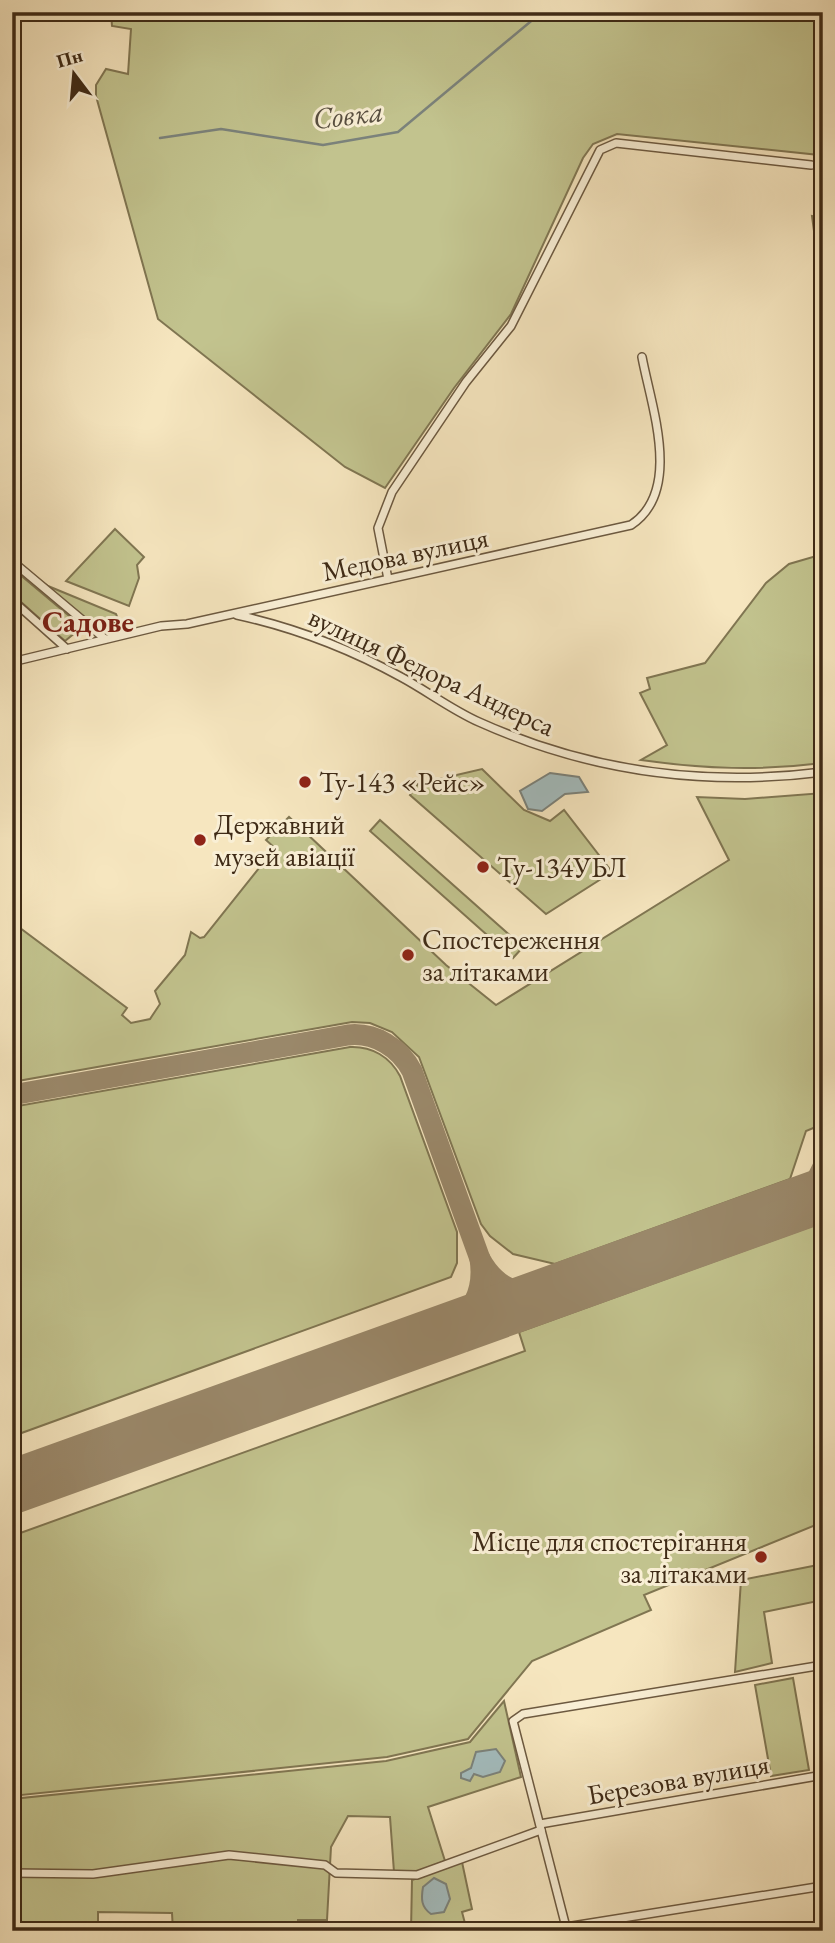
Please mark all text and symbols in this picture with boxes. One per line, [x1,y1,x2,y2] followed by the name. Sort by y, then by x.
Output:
[38,38,108,108] north arrow
[54,43,85,74] text: Пн
[310,91,385,138] water label: Совка
[319,519,491,589] street label: Медова вулиця
[303,598,562,744] street label: вулиця Федора Андерса
[42,602,134,641] district label: Садове
[319,764,485,800] place label: Ту-143 «Рейс»
[297,774,313,790] marker: Ту-143 «Рейс»
[214,806,356,874] place label: Державний музей авіації
[192,832,208,848] marker: Державний музей авіації
[497,849,627,885] place label: Ту-134УБЛ
[475,859,491,875] marker: Ту-134УБЛ
[422,921,600,989] place label: Спостереження за літаками
[400,947,416,963] marker: Спостереження за літаками
[472,1523,747,1591] place label: Місце для спостерігання за літаками
[753,1549,769,1565] marker: Місце для спостерігання за літаками
[584,1745,772,1813] street label: Березова вулиця

